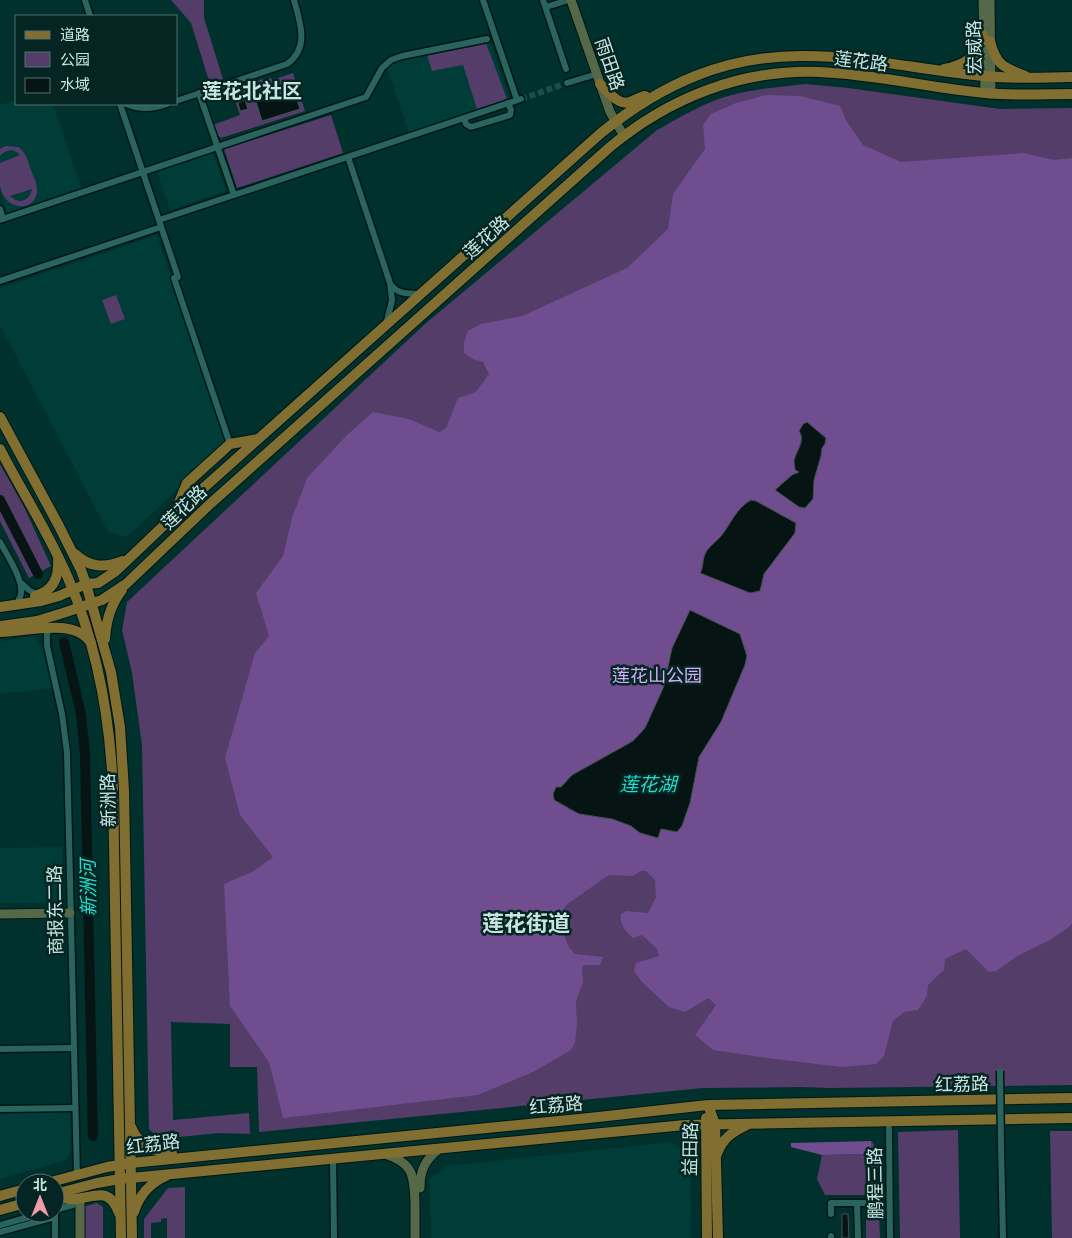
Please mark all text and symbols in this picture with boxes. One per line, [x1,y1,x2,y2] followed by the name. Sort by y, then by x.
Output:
[15,15,178,105] legend
[963,20,985,74] street label: 宏威路
[60,26,90,44] text: 道路
[591,35,629,93] street label: 雨田路
[833,47,889,75] street label: 莲花路
[60,51,90,69] text: 公园
[60,76,90,94] text: 水域
[202,79,302,103] district label: 莲花北社区
[459,211,513,263] street label: 莲花路
[157,481,211,533] street label: 莲花路
[612,665,702,686] park label: 莲花山公园
[97,773,119,827] street label: 新洲路
[619,773,679,795] water label: 莲花湖
[76,855,99,917] water label: 新洲河
[44,865,66,955] street label: 商报东二路
[482,911,570,936] district label: 莲花街道
[935,1073,989,1095] street label: 红荔路
[528,1092,584,1118] street label: 红荔路
[679,1122,701,1176] street label: 益田路
[125,1130,181,1158] street label: 红荔路
[864,1147,886,1219] street label: 鹏程三路
[15,1173,65,1223] north arrow
[33,1177,47,1193] text: 北

